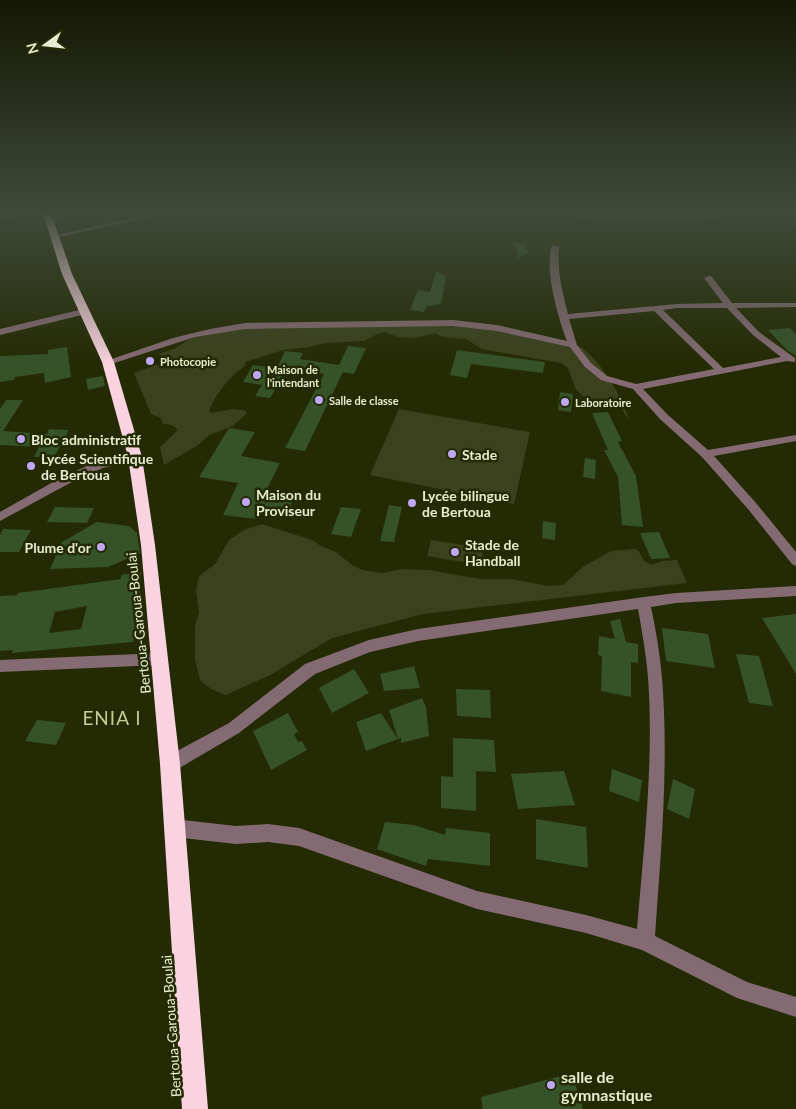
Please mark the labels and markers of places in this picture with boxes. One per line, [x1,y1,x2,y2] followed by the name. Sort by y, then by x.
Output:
[144,355,156,367] marker: Photocopie
[160,355,216,368] place label: Photocopie
[267,363,320,389] place label: Maison de l'intendant
[251,369,263,381] marker: Maison de l'intendant
[313,394,325,406] marker: Salle de classe
[329,394,399,407] place label: Salle de classe
[559,396,571,408] marker: Laboratoire
[575,396,632,409] place label: Laboratoire
[31,431,141,448] place label: Bloc administratif
[15,433,27,445] marker: Bloc administratif
[462,446,498,463] place label: Stade
[446,448,458,460] marker: Stade
[41,450,154,483] place label: Lycée Scientifique de Bertoua
[25,460,37,472] marker: Lycée Scientifique de Bertoua
[256,486,321,519] place label: Maison du Proviseur
[422,487,510,520] place label: Lycée bilingue de Bertoua
[240,496,252,508] marker: Maison du Proviseur
[406,497,418,509] marker: Lycée bilingue de Bertoua
[465,536,521,569] place label: Stade de Handball
[25,539,92,556] place label: Plume d'or
[95,541,107,553] marker: Plume d'or
[449,546,461,558] marker: Stade de Handball
[561,1067,653,1104] place label: salle de gymnastique
[545,1079,557,1091] marker: salle de gymnastique

